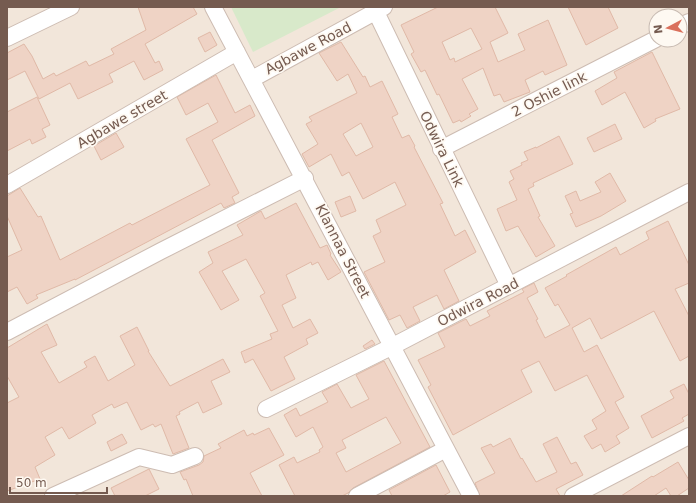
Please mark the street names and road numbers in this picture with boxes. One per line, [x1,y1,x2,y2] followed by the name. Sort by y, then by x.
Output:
[262,19,354,77] street label: Agbawe Road
[509,68,590,120] street label: 2 Oshie link
[74,86,170,151] street label: Agbawe street
[417,108,468,190] street label: Odwira Link
[312,201,374,301] street label: Klannaa Street
[435,275,521,329] street label: Odwira Road

